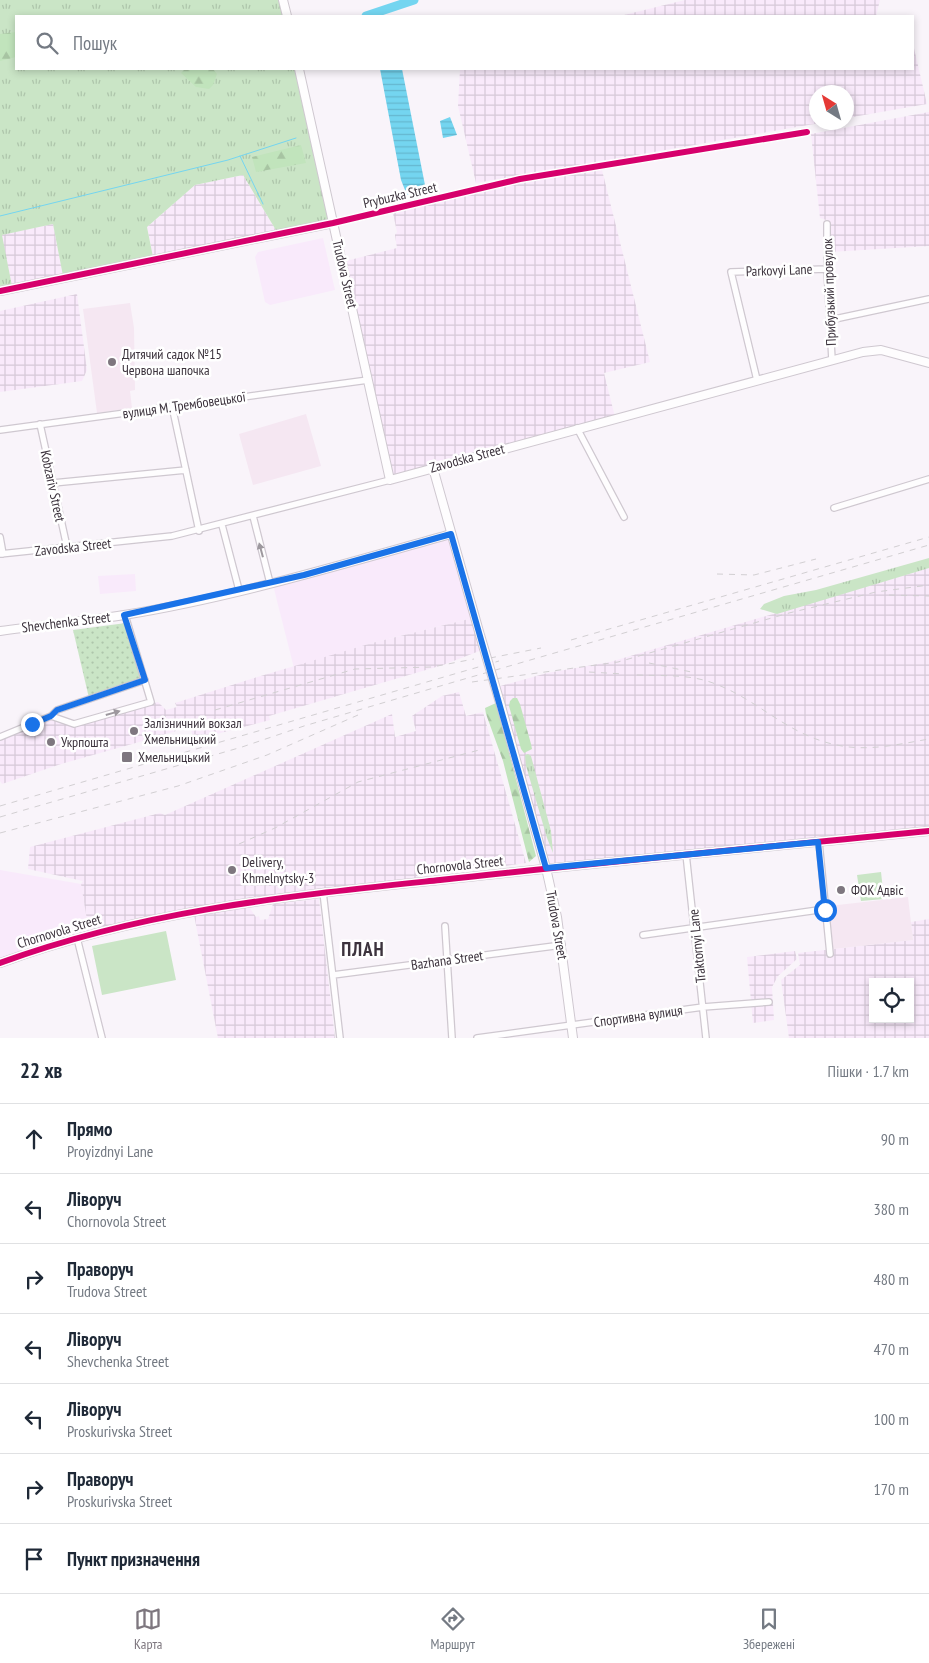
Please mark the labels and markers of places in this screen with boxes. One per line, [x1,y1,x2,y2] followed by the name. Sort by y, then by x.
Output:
[122,345,222,379] place label: Дитячий садок №15 Червона шапочка
[106,356,118,368] marker: Дитячий садок №15 Червона шапочка
[144,714,242,748] place label: Залізничний вокзал Хмельницький
[128,725,140,737] marker: Залізничний вокзал Хмельницький
[61,733,109,751] place label: Укрпошта
[45,736,57,748] marker: Укрпошта
[138,748,210,766] place label: Хмельницький
[120,750,134,764] marker: Хмельницький
[242,853,314,887] place label: Delivery, Khmelnytsky-3
[226,864,238,876] marker: Delivery, Khmelnytsky-3
[851,881,903,899] place label: ФОК Адвіс
[835,884,847,896] marker: ФОК Адвіс

